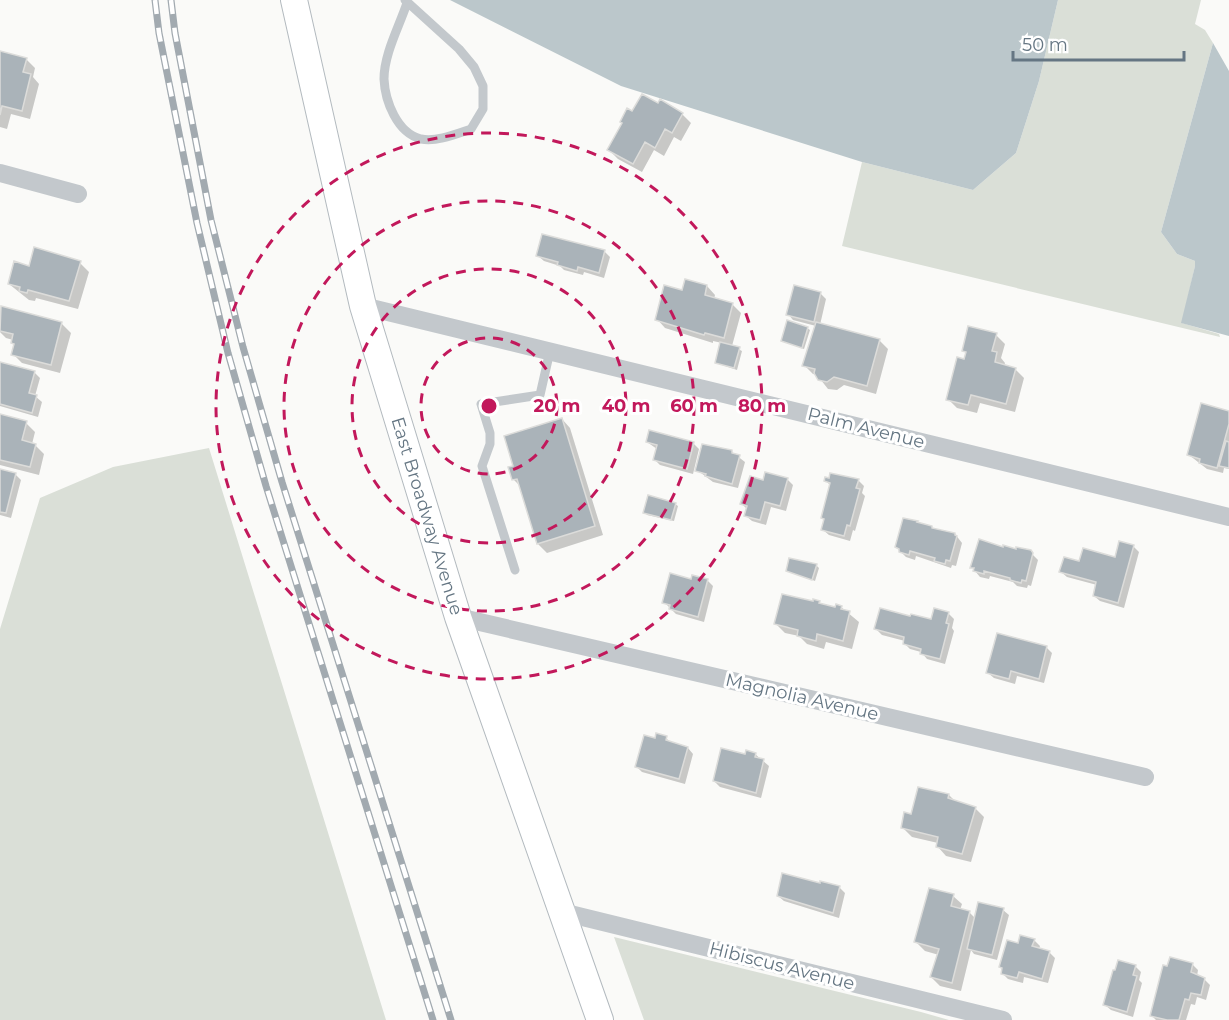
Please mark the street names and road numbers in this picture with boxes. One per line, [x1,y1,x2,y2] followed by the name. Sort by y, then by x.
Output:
[805,403,927,453] street label: Palm Avenue
[386,414,468,618] street label: East Broadway Avenue
[723,669,881,725] street label: Magnolia Avenue
[707,937,857,995] street label: Hibiscus Avenue

